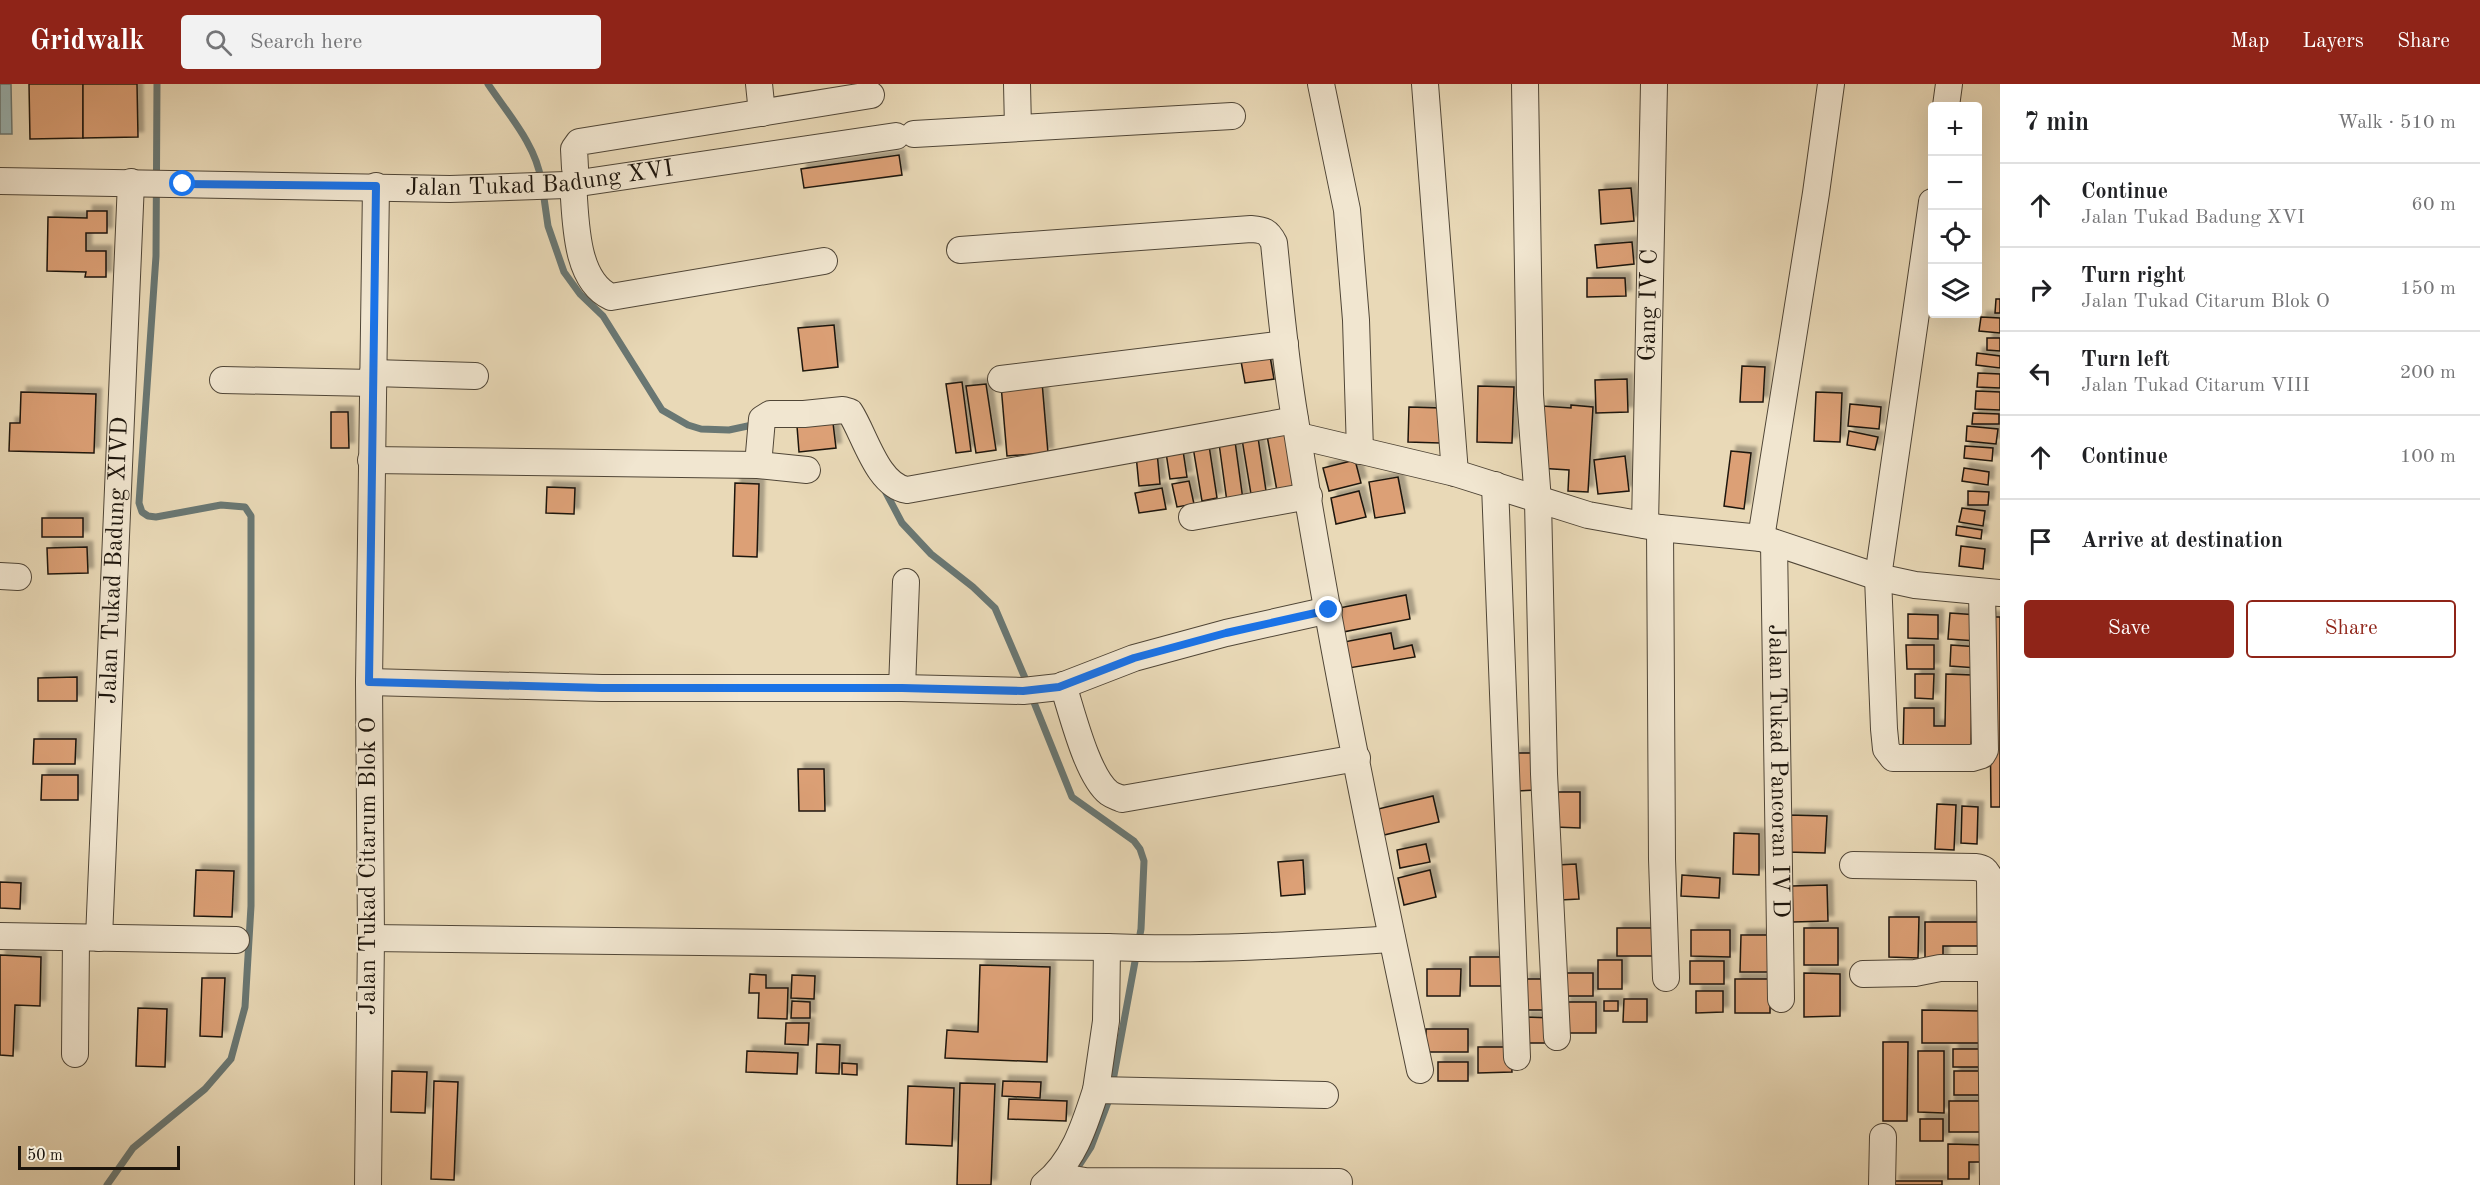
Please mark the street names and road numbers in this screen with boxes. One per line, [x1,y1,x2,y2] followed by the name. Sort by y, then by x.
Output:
[405,157,675,201] street label: Jalan Tukad Badung XVI
[1636,248,1663,362] street label: Gang IV C
[97,416,133,705] street label: Jalan Tukad Badung XIVD
[1763,624,1792,918] street label: Jalan Tukad Pancoran IV D
[357,717,381,1015] street label: Jalan Tukad Citarum Blok O

